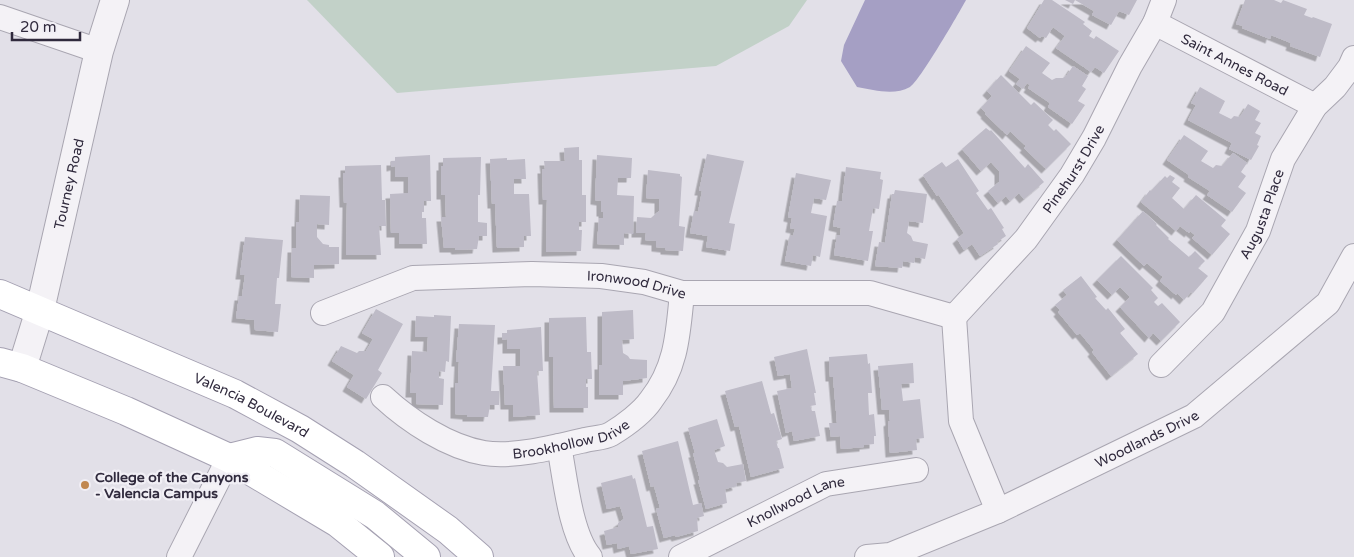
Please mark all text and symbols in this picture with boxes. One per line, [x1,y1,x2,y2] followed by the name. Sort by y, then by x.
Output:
[12,10,80,42] scale bar
[20,18,57,36] text: 20 m
[1178,30,1291,99] street label: Saint Annes Road
[1039,122,1108,216] street label: Pinehurst Drive
[50,137,87,231] street label: Tourney Road
[1236,167,1287,262] street label: Augusta Place
[587,267,688,302] street label: Ironwood Drive
[191,369,312,441] street label: Valencia Boulevard
[1092,407,1203,471] street label: Woodlands Drive
[512,416,633,462] street label: Brookhollow Drive
[95,469,249,502] place label: College of the Canyons - Valencia Campus
[744,473,846,531] street label: Knollwood Lane
[79,479,91,491] marker: College of the Canyons - Valencia Campus

